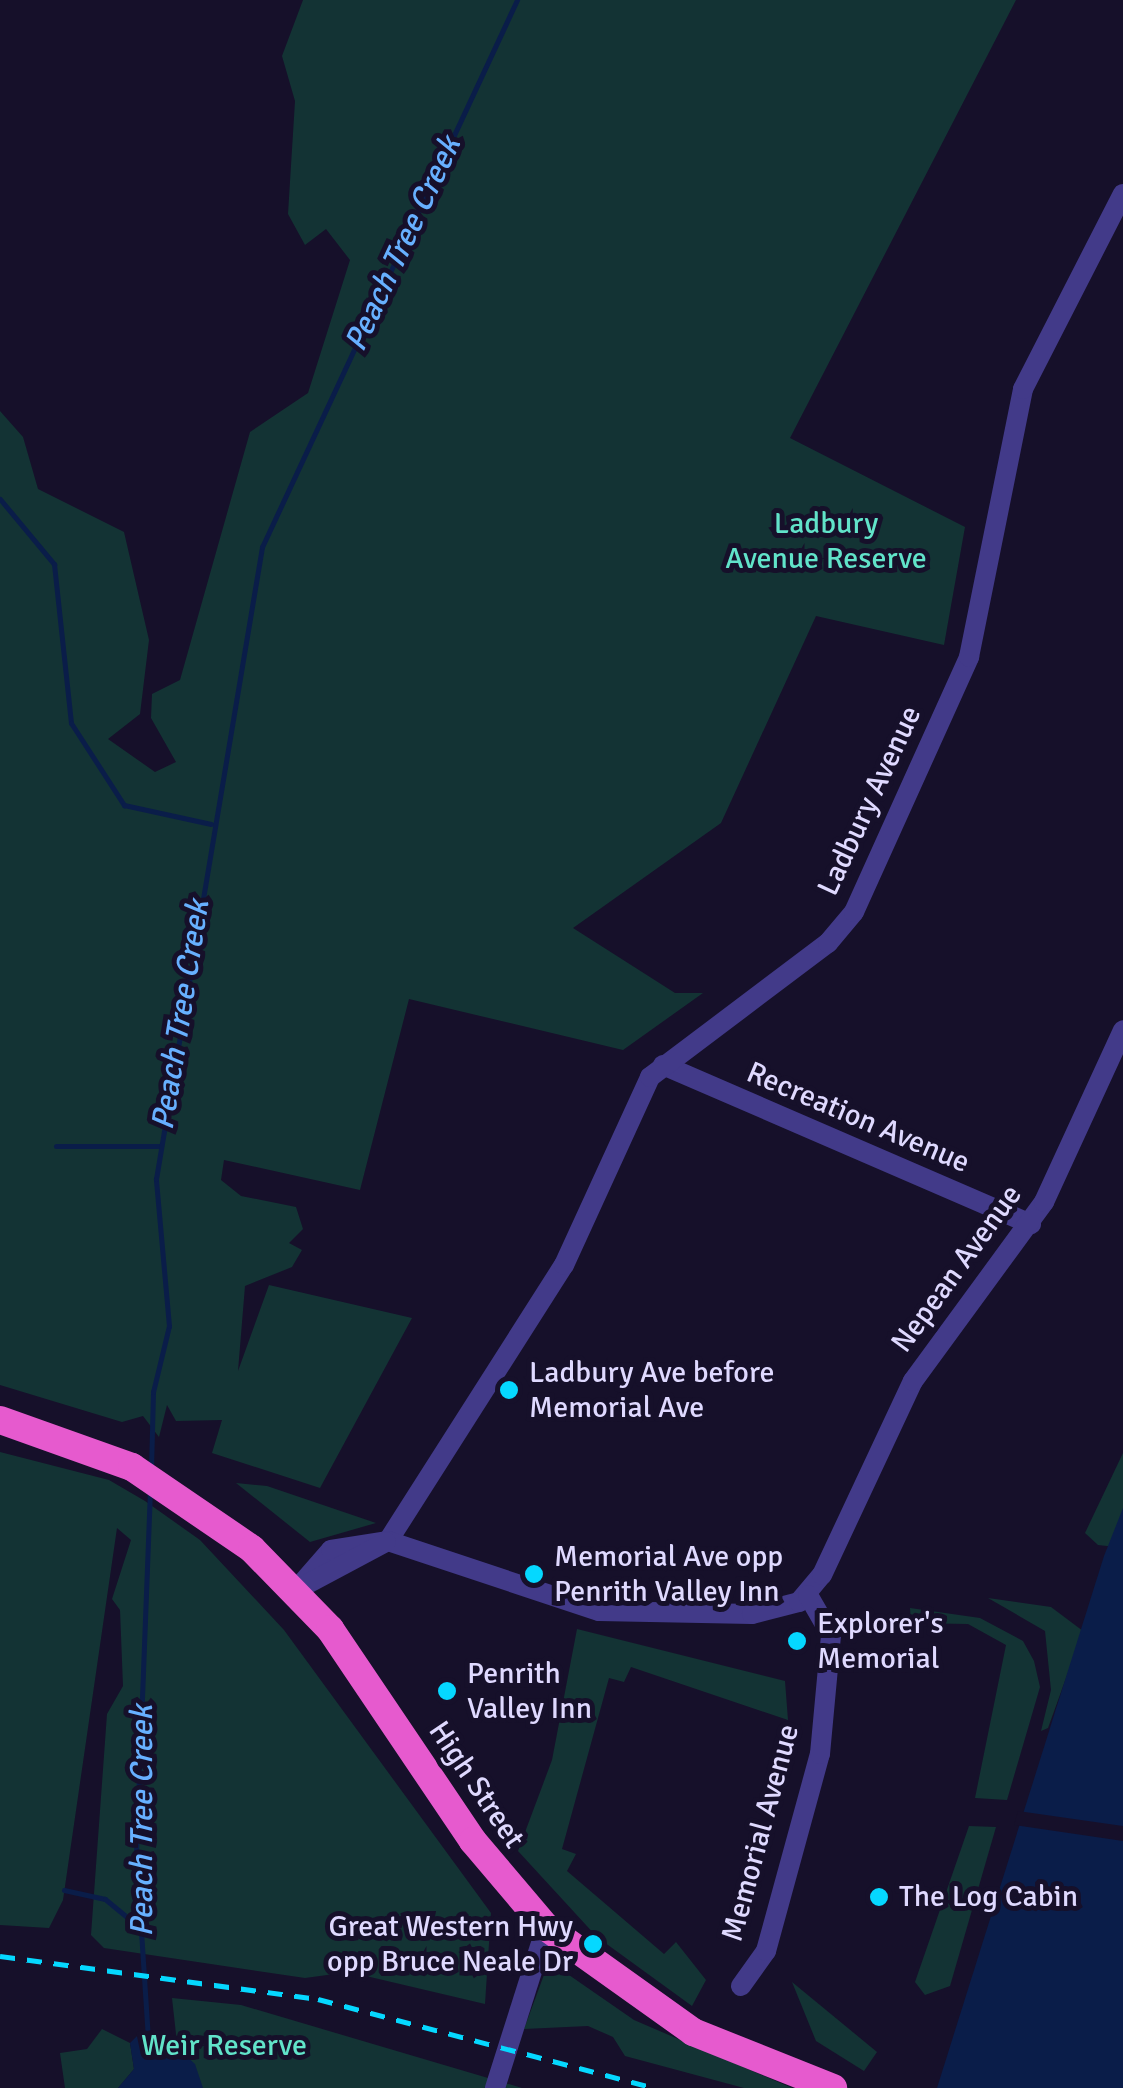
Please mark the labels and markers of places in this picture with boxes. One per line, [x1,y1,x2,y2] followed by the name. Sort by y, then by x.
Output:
[529,1355,774,1426] place label: Ladbury Ave before Memorial Ave
[498,1379,520,1401] marker: Ladbury Ave before Memorial Ave
[554,1539,783,1610] place label: Memorial Ave opp Penrith Valley Inn
[523,1563,545,1585] marker: Memorial Ave opp Penrith Valley Inn
[817,1606,944,1676] place label: Explorer's Memorial
[786,1630,808,1652] marker: Explorer's Memorial
[467,1656,592,1726] place label: Penrith Valley Inn
[436,1680,458,1702] marker: Penrith Valley Inn
[899,1879,1078,1915] place label: The Log Cabin
[868,1886,890,1908] marker: The Log Cabin
[327,1909,573,1980] place label: Great Western Hwy opp Bruce Neale Dr
[582,1933,604,1955] marker: Great Western Hwy opp Bruce Neale Dr

